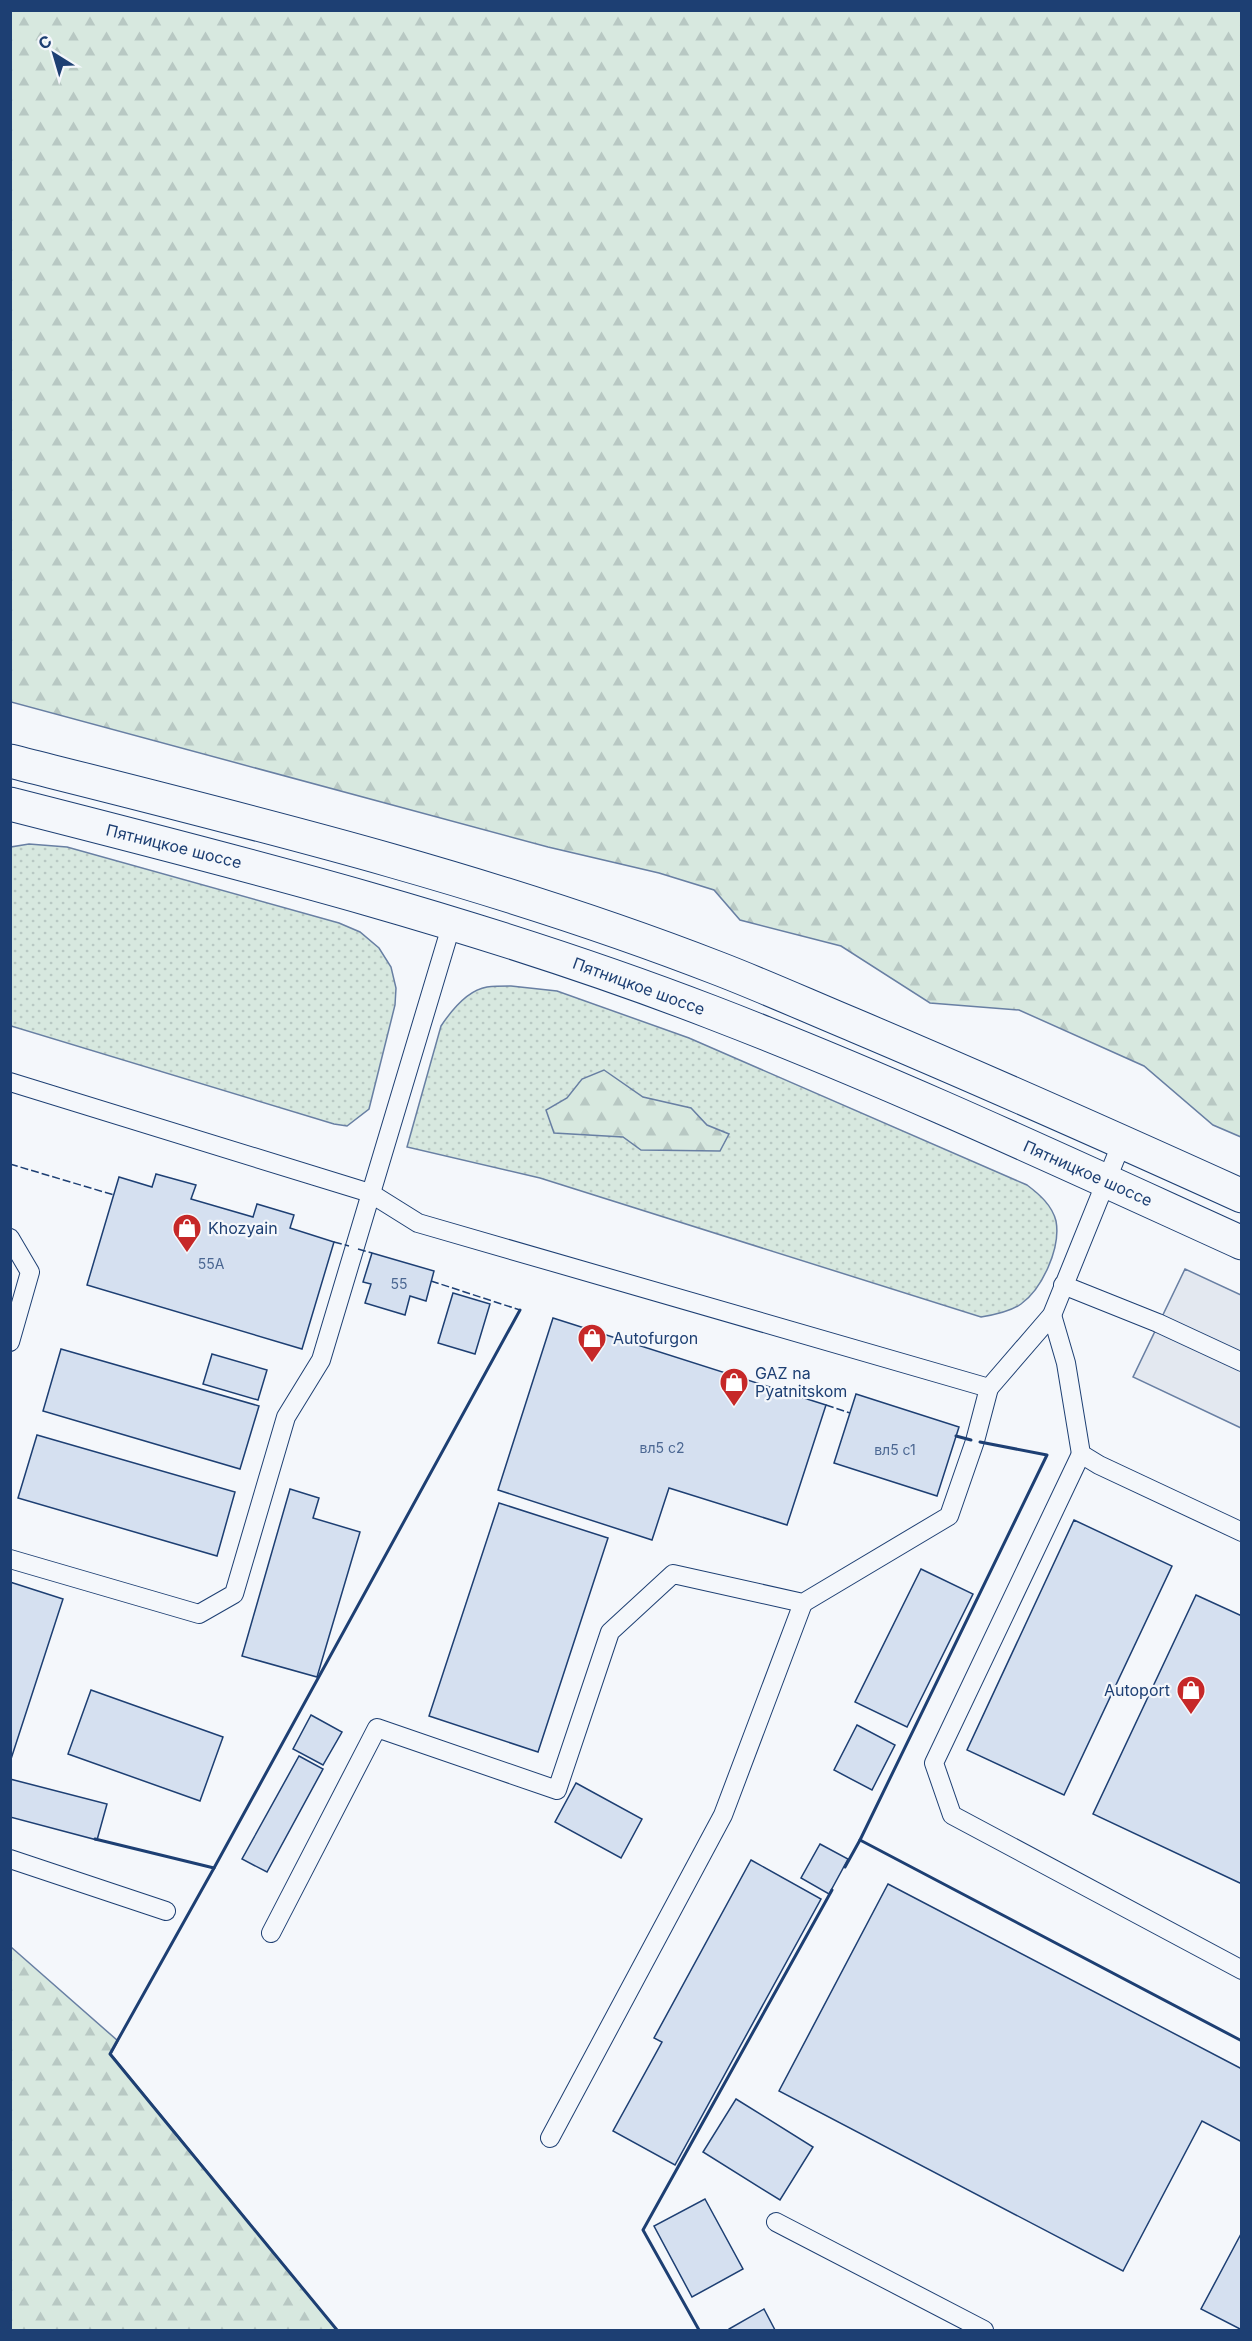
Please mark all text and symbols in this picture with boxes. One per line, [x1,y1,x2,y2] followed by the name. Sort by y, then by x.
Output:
[24,24,84,84] north arrow
[34,30,56,54] text: С
[104,819,244,873] street label: Пятницкое шоссе
[570,953,708,1019] street label: Пятницкое шоссе
[1020,1136,1156,1210] street label: Пятницкое шоссе
[171,1212,203,1254] shop icon: Khozyain
[208,1218,278,1238] place label: Khozyain
[198,1255,225,1272] house number: 55А
[390,1275,408,1292] house number: 55
[576,1322,608,1364] shop icon: Autofurgon
[613,1328,698,1348] place label: Autofurgon
[755,1363,847,1401] place label: GAZ na Pyatnitskom
[718,1366,750,1408] shop icon: GAZ na Pyatnitskom
[640,1439,684,1456] house number: вл5 с2
[874,1441,916,1458] house number: вл5 с1
[1175,1674,1207,1716] shop icon: Autoport
[1104,1680,1170,1700] place label: Autoport

